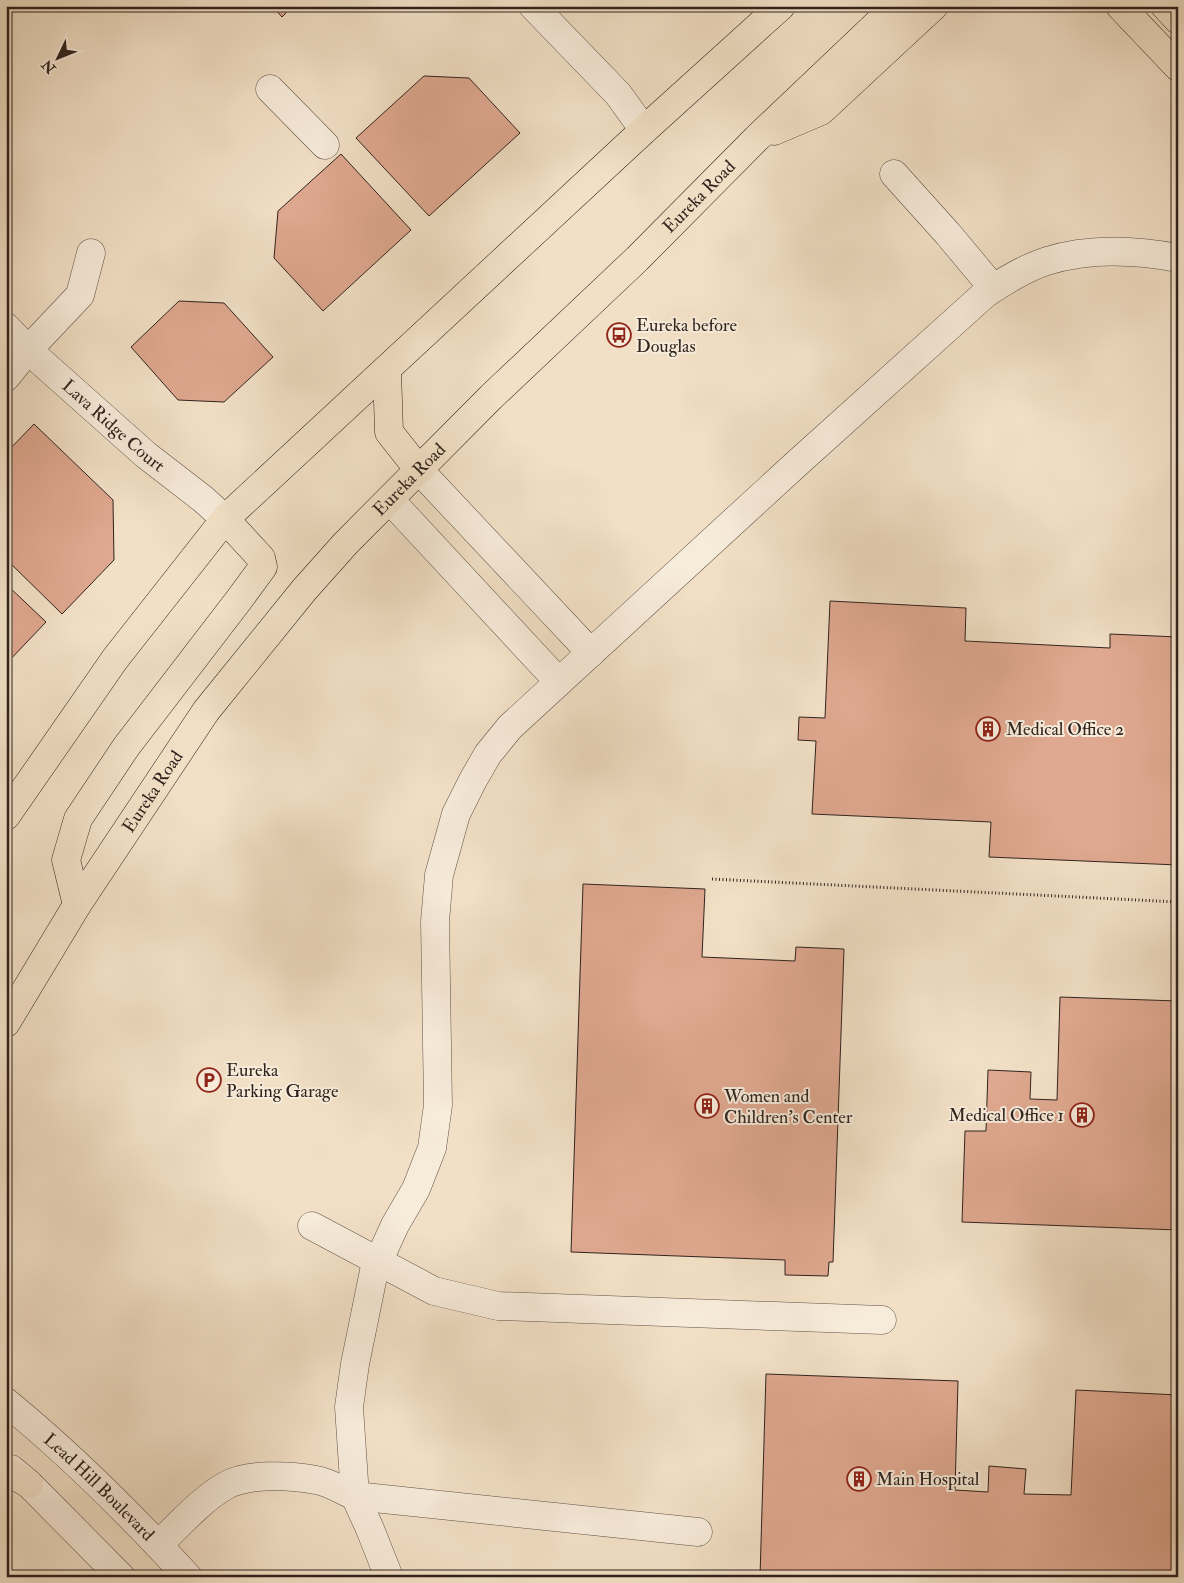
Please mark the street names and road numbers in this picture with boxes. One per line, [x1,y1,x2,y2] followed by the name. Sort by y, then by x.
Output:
[658,155,740,238] street label: Eureka Road
[57,374,170,477] street label: Lava Ridge Court
[368,438,450,521] street label: Eureka Road
[117,746,188,837] street label: Eureka Road
[39,1428,160,1546] street label: Lead Hill Boulevard

